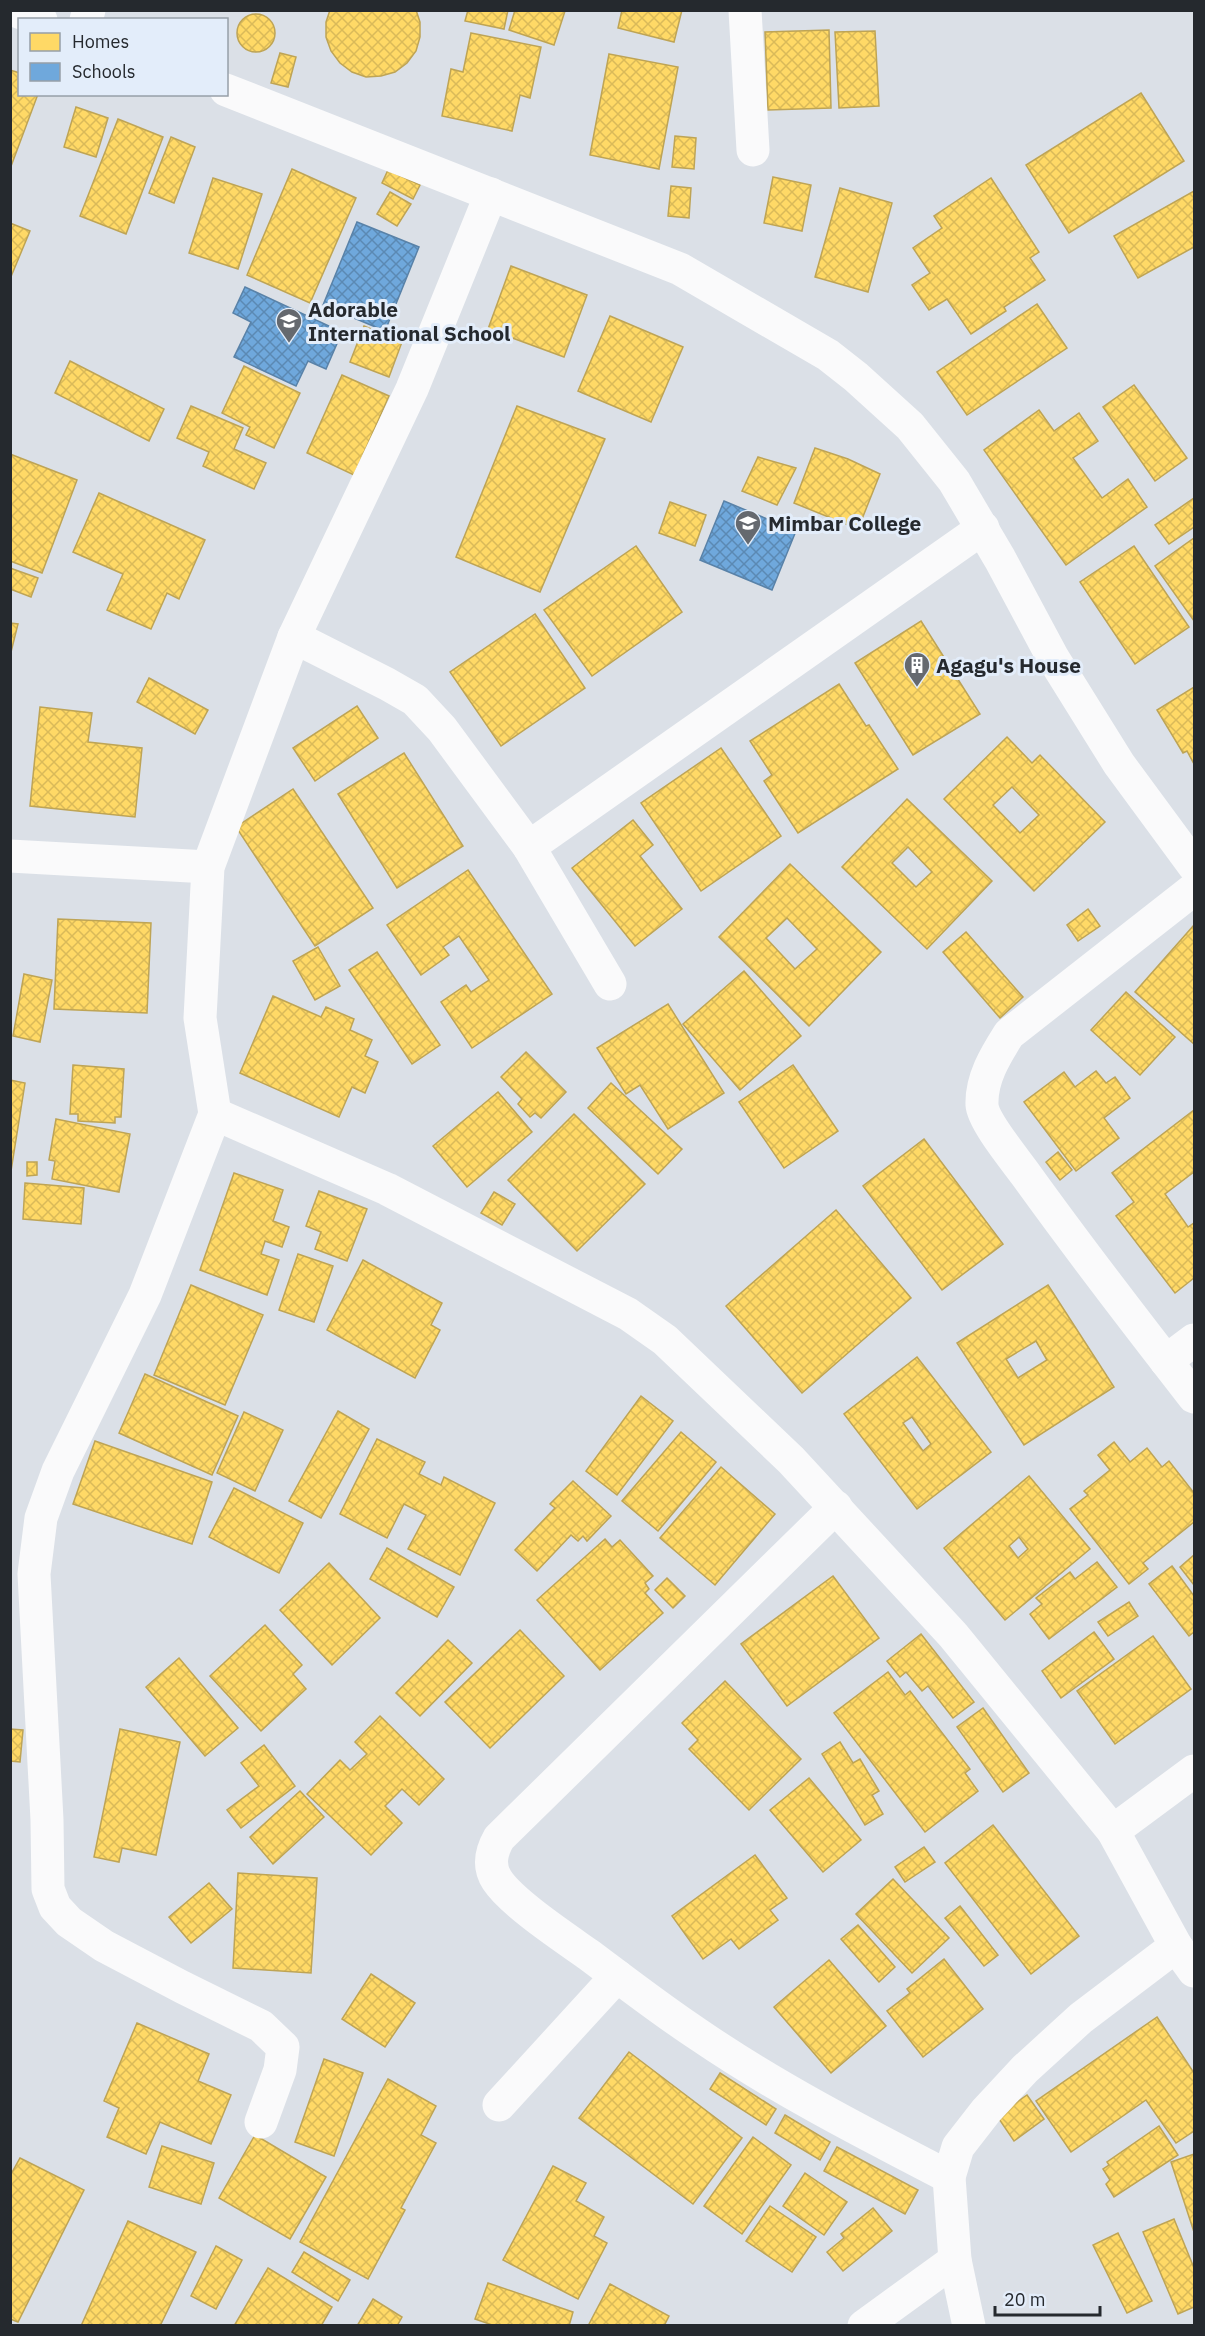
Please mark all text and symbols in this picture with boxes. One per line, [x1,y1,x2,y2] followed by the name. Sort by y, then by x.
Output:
[18,18,228,96] legend
[72,30,129,53] text: Homes
[72,60,136,83] text: Schools
[308,295,510,347] place label: Adorable International School
[274,306,304,344] school or university icon: Adorable International School
[733,508,763,546] school or university icon: Mimbar College
[768,509,921,537] place label: Mimbar College
[902,650,932,688] building icon: Agagu's House
[936,651,1081,679] place label: Agagu's House
[995,2279,1100,2317] scale bar
[1004,2288,1046,2311] text: 20 m

